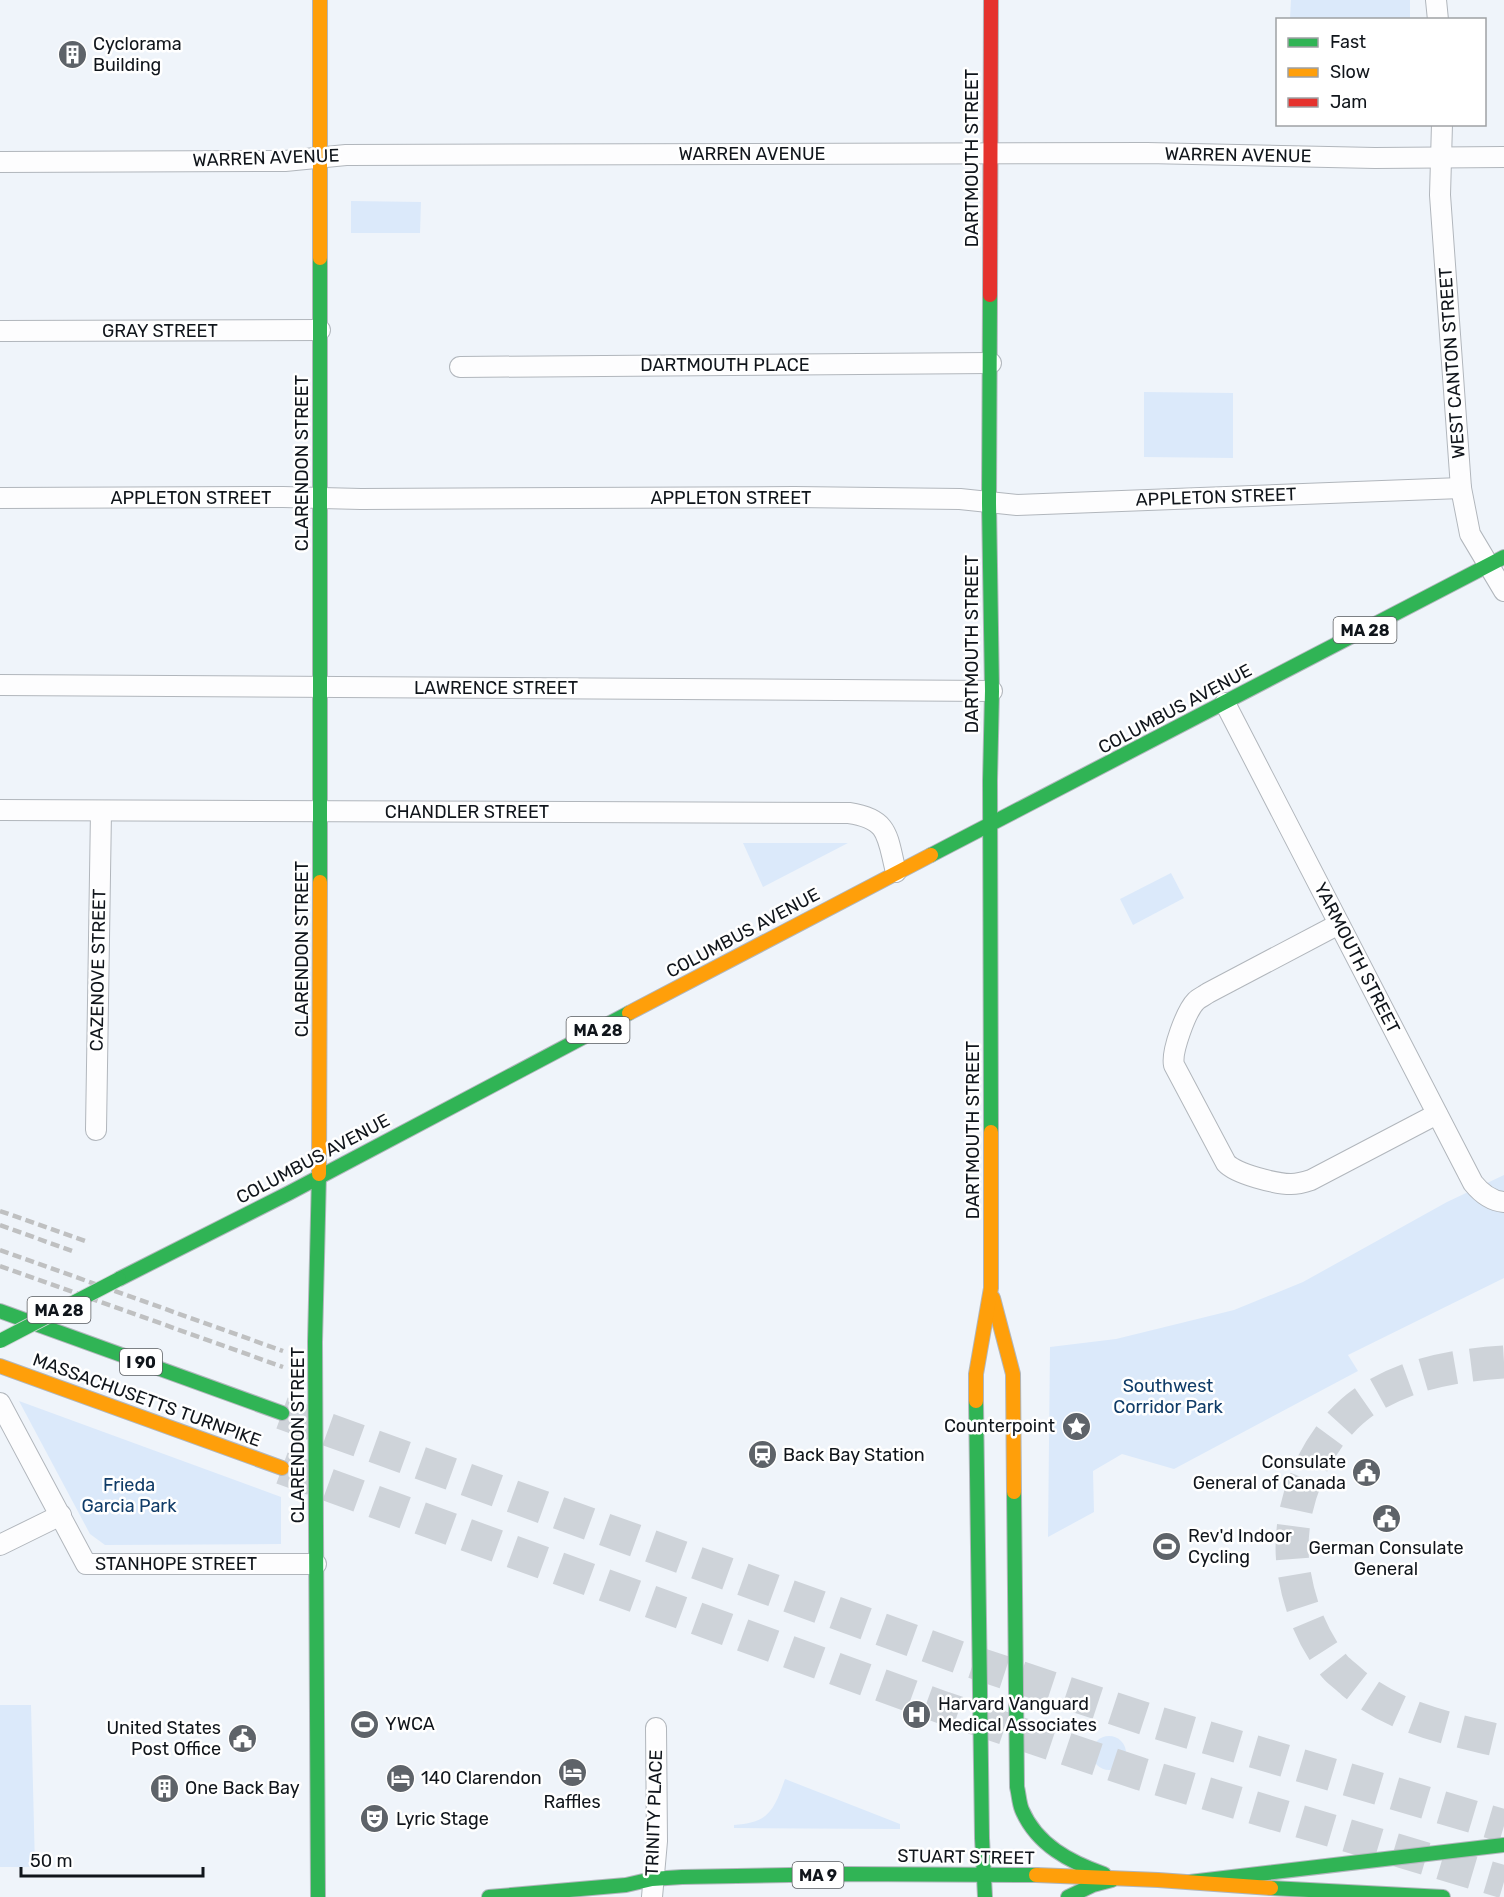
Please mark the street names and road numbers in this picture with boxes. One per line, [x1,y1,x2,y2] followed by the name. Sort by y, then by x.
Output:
[961,69,983,247] street label: DARTMOUTH STREET
[679,143,825,165] street label: WARREN AVENUE
[1164,143,1312,167] street label: WARREN AVENUE
[192,144,340,172] street label: WARREN AVENUE
[1434,266,1470,460] street label: WEST CANTON STREET
[102,320,218,342] street label: GRAY STREET
[640,354,810,376] street label: DARTMOUTH PLACE
[291,375,313,551] street label: CLARENDON STREET
[1135,483,1297,511] street label: APPLETON STREET
[111,487,271,509] street label: APPLETON STREET
[651,487,811,509] street label: APPLETON STREET
[961,555,983,733] street label: DARTMOUTH STREET
[1334,617,1396,643] road number: MA 28
[1095,659,1255,759] street label: COLUMBUS AVENUE
[414,677,578,699] street label: LAWRENCE STREET
[385,801,549,823] street label: CHANDLER STREET
[291,861,313,1037] street label: CLARENDON STREET
[1309,879,1405,1037] street label: YARMOUTH STREET
[663,883,823,983] street label: COLUMBUS AVENUE
[86,889,110,1051] street label: CAZENOVE STREET
[566,1017,630,1043] road number: MA 28
[962,1041,984,1219] street label: DARTMOUTH STREET
[233,1109,393,1209] street label: COLUMBUS AVENUE
[28,1297,90,1323] road number: MA 28
[287,1347,309,1523] street label: CLARENDON STREET
[30,1348,264,1452] street label: MASSACHUSETTS TURNPIKE
[120,1349,162,1375] road number: I 90
[95,1553,257,1575] street label: STANHOPE STREET
[641,1749,667,1877] street label: TRINITY PLACE
[897,1845,1035,1869] street label: STUART STREET
[792,1862,844,1888] road number: MA 9

